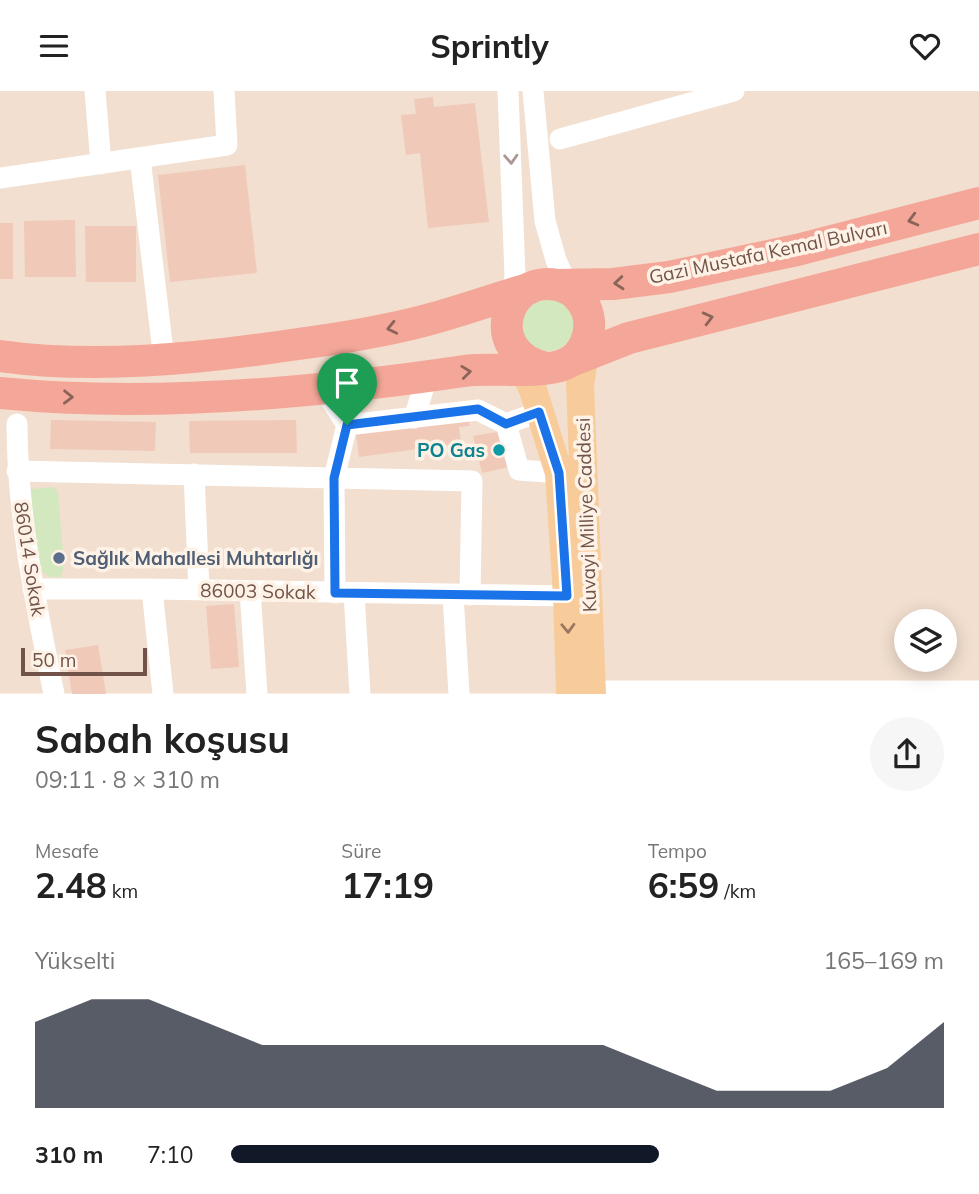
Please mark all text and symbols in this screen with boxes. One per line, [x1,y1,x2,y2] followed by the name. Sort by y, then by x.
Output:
[430,26,549,66] text: Sprintly
[35,27,73,65] icon: menu
[906,27,944,65] icon: heart
[504,154,519,165] one-way arrow
[907,212,919,226] one-way arrow
[647,215,889,289] street label: Gazi Mustafa Kemal Bulvarı
[613,275,624,290] one-way arrow
[701,312,713,326] one-way arrow
[386,320,398,335] one-way arrow
[317,353,377,425] pin
[328,364,366,402] icon: arrive
[460,364,472,379] one-way arrow
[63,389,74,405] one-way arrow
[571,417,601,613] street label: Kuvayi Milliye Caddesi
[417,438,485,462] place label: PO Gas
[491,442,507,458] marker: PO Gas
[9,500,51,618] street label: 86014 Sokak
[73,546,318,570] place label: Sağlık Mahallesi Muhtarlığı
[51,550,67,566] marker: Sağlık Mahallesi Muhtarlığı
[200,578,316,604] street label: 86003 Sokak
[894,609,957,672] map controls
[894,609,957,672] button: layers
[560,622,575,633] one-way arrow
[21,645,147,676] scale bar
[32,648,76,672] text: 50 m
[35,715,290,763] text: Sabah koşusu
[870,717,944,791] button: share
[35,765,220,794] text: 09:11 · 8 × 310 m
[35,839,99,863] text: Mesafe
[341,839,381,863] text: Süre
[648,839,707,863] text: Tempo
[35,863,107,907] text: 2.48
[341,863,434,907] text: 17:19
[648,863,719,907] text: 6:59
[107,879,138,903] text: km
[719,879,756,903] text: /km
[35,946,115,975] text: Yükselti
[823,946,944,975] text: 165–169 m
[35,1140,103,1169] text: 310 m
[147,1140,194,1169] text: 7:10

